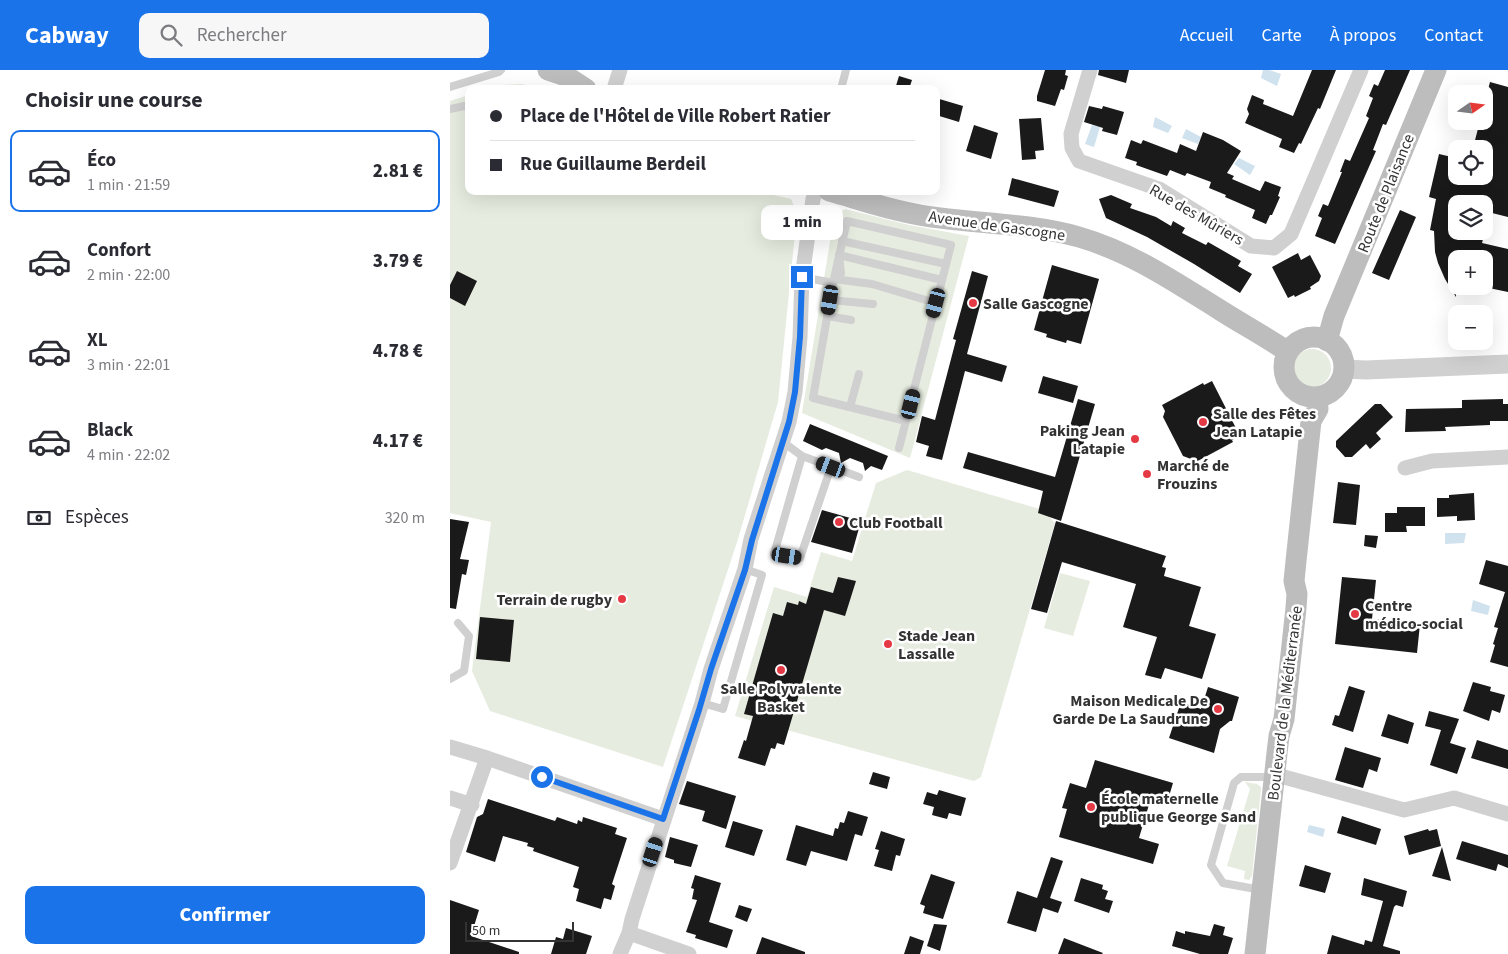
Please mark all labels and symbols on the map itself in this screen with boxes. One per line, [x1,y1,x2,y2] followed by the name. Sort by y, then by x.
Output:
[1448,85,1492,130] north arrow
[1352,131,1420,256] street label: Route de Plaisance
[1145,179,1248,251] street label: Rue des Mûriers
[761,204,843,240] callout: 1 min
[927,206,1067,246] street label: Avenue de Gascogne
[791,266,813,288] route end
[820,284,839,316] car
[924,287,947,319] car
[983,293,1089,315] place label: Salle Gascogne
[967,297,979,309] marker: Salle Gascogne
[900,388,921,420] car
[1213,403,1316,443] place label: Salle des Fêtes Jean Latapie
[1197,416,1209,428] marker: Salle des Fêtes Jean Latapie
[1040,420,1125,460] place label: Paking Jean Latapie
[1129,433,1141,445] marker: Paking Jean Latapie
[814,455,847,479] car
[1157,455,1229,495] place label: Marché de Frouzins
[1141,468,1153,480] marker: Marché de Frouzins
[849,512,943,534] place label: Club Football
[833,516,845,528] marker: Club Football
[771,546,802,566] car
[497,589,613,611] place label: Terrain de rugby
[616,593,628,605] marker: Terrain de rugby
[1365,595,1463,635] place label: Centre médico-social
[1262,605,1308,802] street label: Boulevard de la Méditerranée
[1349,608,1361,620] marker: Centre médico-social
[898,625,975,665] place label: Stade Jean Lassalle
[882,638,894,650] marker: Stade Jean Lassalle
[775,664,787,676] marker: Salle Polyvalente Basket
[720,678,842,718] place label: Salle Polyvalente Basket
[1052,690,1208,730] place label: Maison Medicale De Garde De La Saudrune
[1212,703,1224,715] marker: Maison Medicale De Garde De La Saudrune
[531,766,553,788] route start
[1101,788,1256,828] place label: École maternelle publique George Sand
[1085,801,1097,813] marker: École maternelle publique George Sand
[641,835,664,869] car
[465,919,574,942] scale bar

